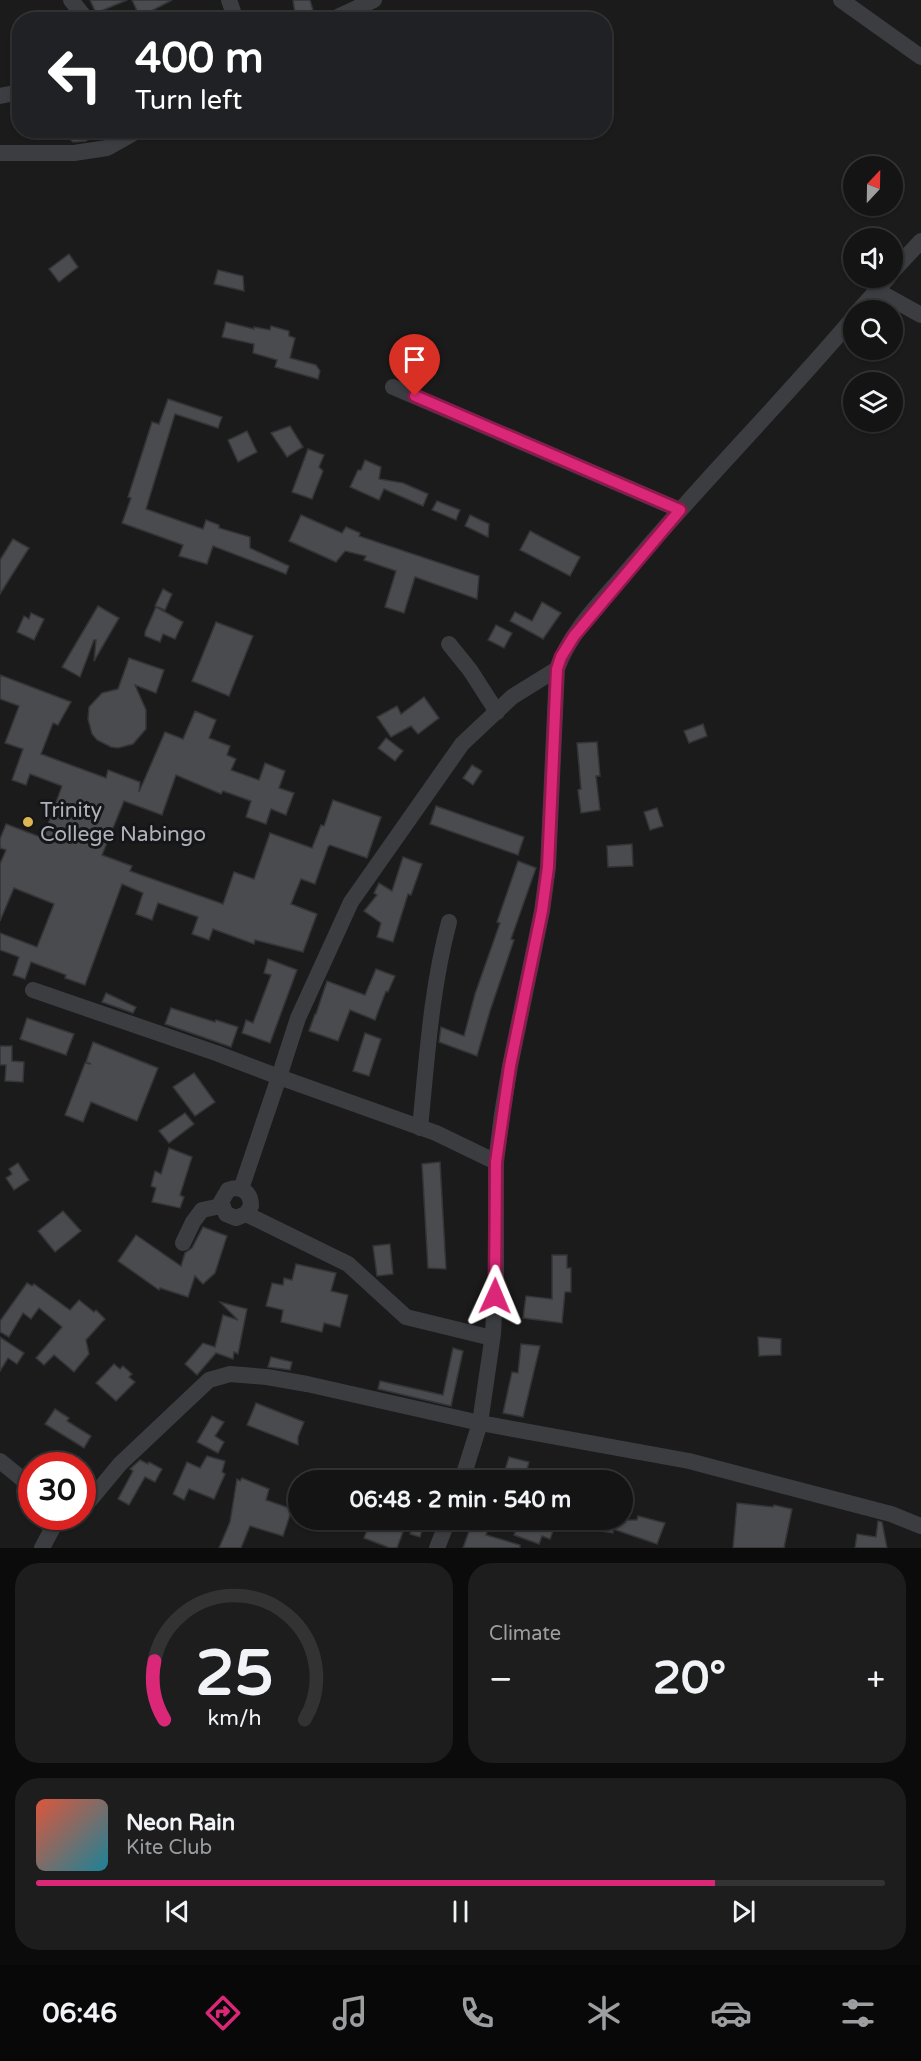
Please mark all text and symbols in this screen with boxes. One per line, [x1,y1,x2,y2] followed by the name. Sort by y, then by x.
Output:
[135,33,264,84] text: 400 m
[36,36,114,114] icon: left
[135,84,242,117] text: Turn left
[843,156,903,216] north arrow
[843,156,903,432] map controls
[843,228,903,288] button: sound
[843,300,903,360] button: search
[389,334,440,396] pin
[398,343,431,376] icon: arrive
[843,372,903,432] button: layers
[40,798,206,847] place label: Trinity College Nabingo
[21,815,35,829] marker: Trinity College Nabingo
[463,1264,527,1328] position arrow
[18,1452,96,1530] speed limit sign: 30
[350,1487,571,1513] text: 06:48 · 2 min · 540 m
[489,1622,561,1646] text: Climate
[195,1637,273,1712] text: 25
[653,1652,726,1706] text: 20°
[489,1660,513,1699] text: −
[866,1660,885,1699] text: +
[207,1705,261,1731] text: km/h
[126,1810,235,1836] text: Neon Rain
[126,1836,212,1860] text: Kite Club
[161,1895,194,1928] icon: previous
[444,1895,477,1928] icon: pause
[727,1895,760,1928] icon: next
[202,1992,244,2034] icon: directions
[329,1992,371,2034] icon: music
[456,1992,498,2034] icon: phone
[583,1992,625,2034] icon: climate
[710,1992,752,2034] icon: car
[837,1992,879,2034] icon: filters
[42,1997,117,2030] text: 06:46

